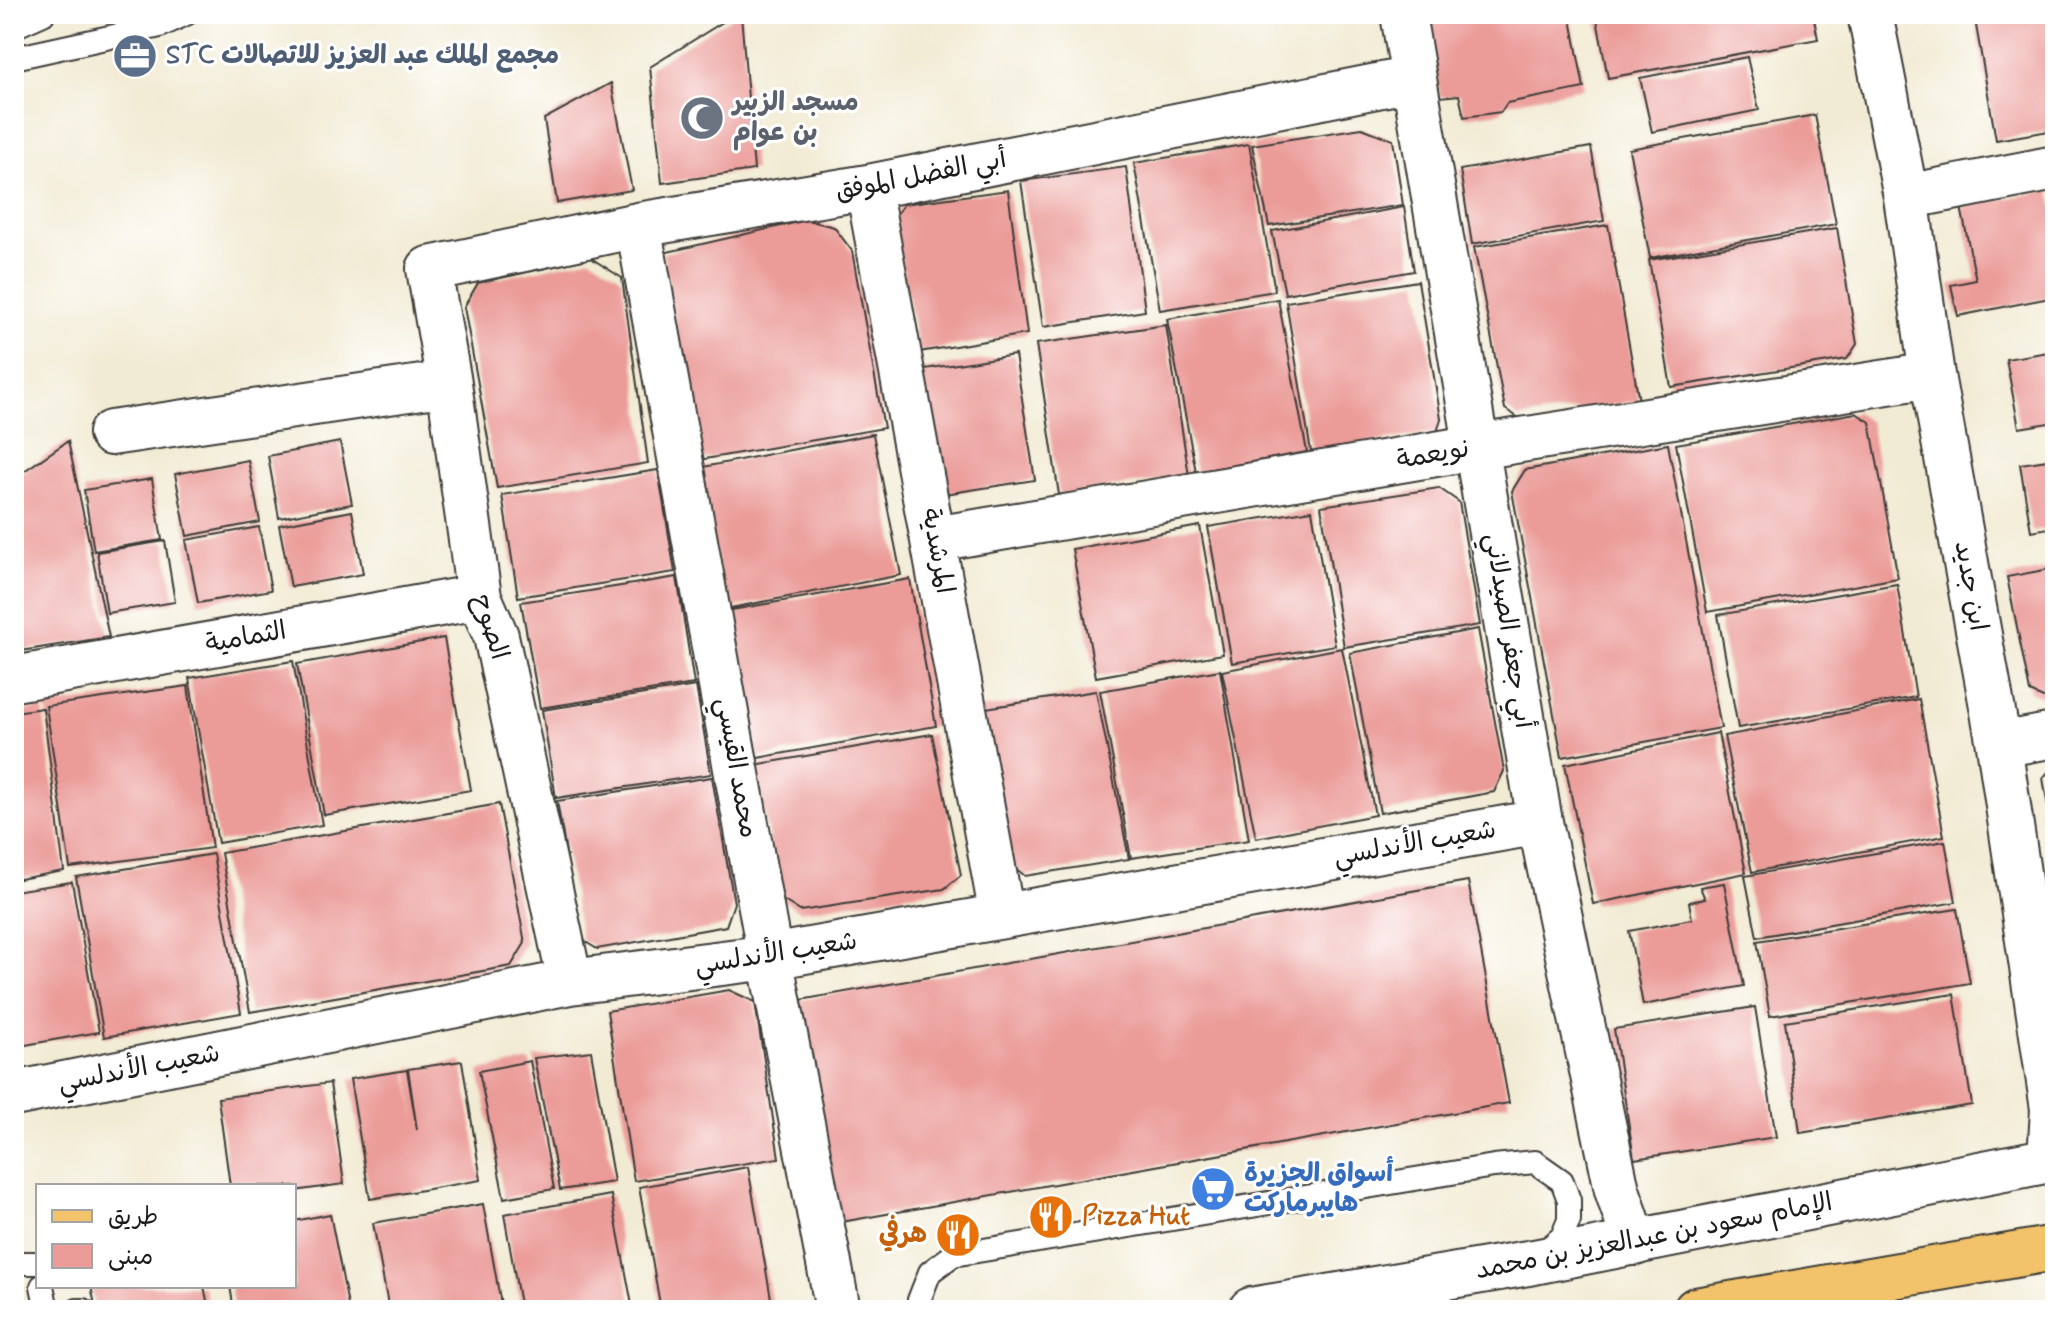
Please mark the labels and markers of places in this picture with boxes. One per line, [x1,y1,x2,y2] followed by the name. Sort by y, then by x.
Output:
[111,32,159,80] office icon: STC مجمع الملك عبد العزيز للاتصالات
[166,39,559,73] place label: STC مجمع الملك عبد العزيز للاتصالات
[730,86,859,151] place label: مسجد الزبير بن عوام
[678,94,726,142] mosque icon: مسجد الزبير بن عوام
[1244,1156,1393,1221] place label: أسواق الجزيرة هايبرماركت
[1189,1165,1237,1213] supermarket icon: أسواق الجزيرة هايبرماركت
[1027,1193,1075,1241] restaurant icon: Pizza Hut
[1082,1200,1190,1234] place label: Pizza Hut
[934,1211,982,1259] restaurant icon: هرفي
[879,1214,927,1252] place label: هرفي

